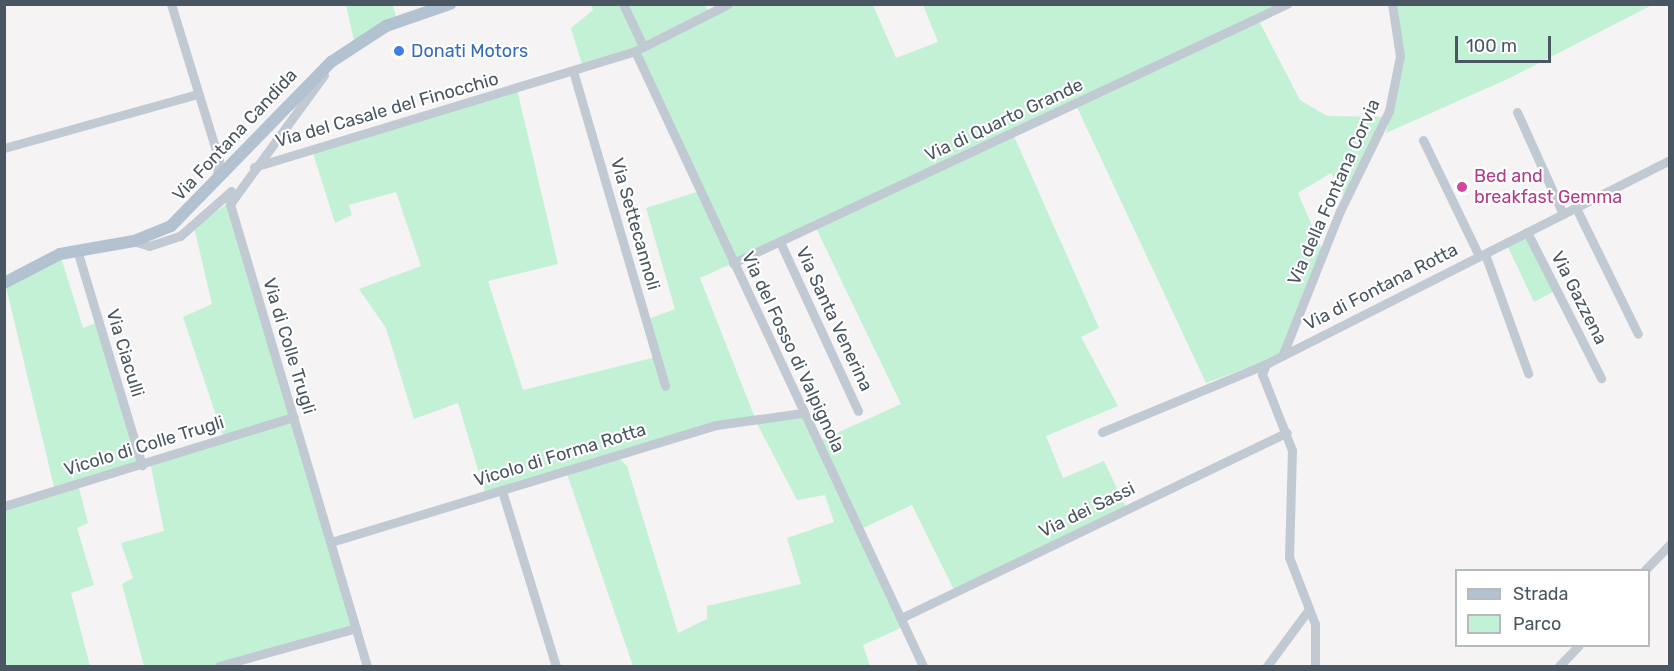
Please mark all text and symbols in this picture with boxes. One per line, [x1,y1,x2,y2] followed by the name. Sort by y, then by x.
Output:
[1458,24,1554,62] scale bar
[1466,35,1517,57] text: 100 m
[411,40,528,62] place label: Donati Motors
[392,44,406,58] marker: Donati Motors
[168,65,302,205] street label: Via Fontana Candida
[273,68,501,152] street label: Via del Casale del Finocchio
[921,74,1087,166] street label: Via di Quarto Grande
[1283,96,1385,288] street label: Via della Fontana Corvia
[606,155,664,293] street label: Via Settecannoli
[1474,166,1622,208] place label: Bed and breakfast Gemma
[1455,180,1469,194] marker: Bed and breakfast Gemma
[1301,239,1461,335] street label: Via di Fontana Rotta
[791,243,877,395] street label: Via Santa Venerina
[737,248,849,456] street label: Via del Fosso di Valpignola
[1546,248,1612,348] street label: Via Gazzena
[258,275,320,417] street label: Via di Colle Trugli
[101,307,149,399] street label: Via Ciaculli
[61,411,227,481] street label: Vicolo di Colle Trugli
[471,419,649,491] street label: Vicolo di Forma Rotta
[1036,478,1138,542] street label: Via dei Sassi
[1455,569,1650,647] legend
[1513,583,1569,605] text: Strada
[1513,613,1561,635] text: Parco

